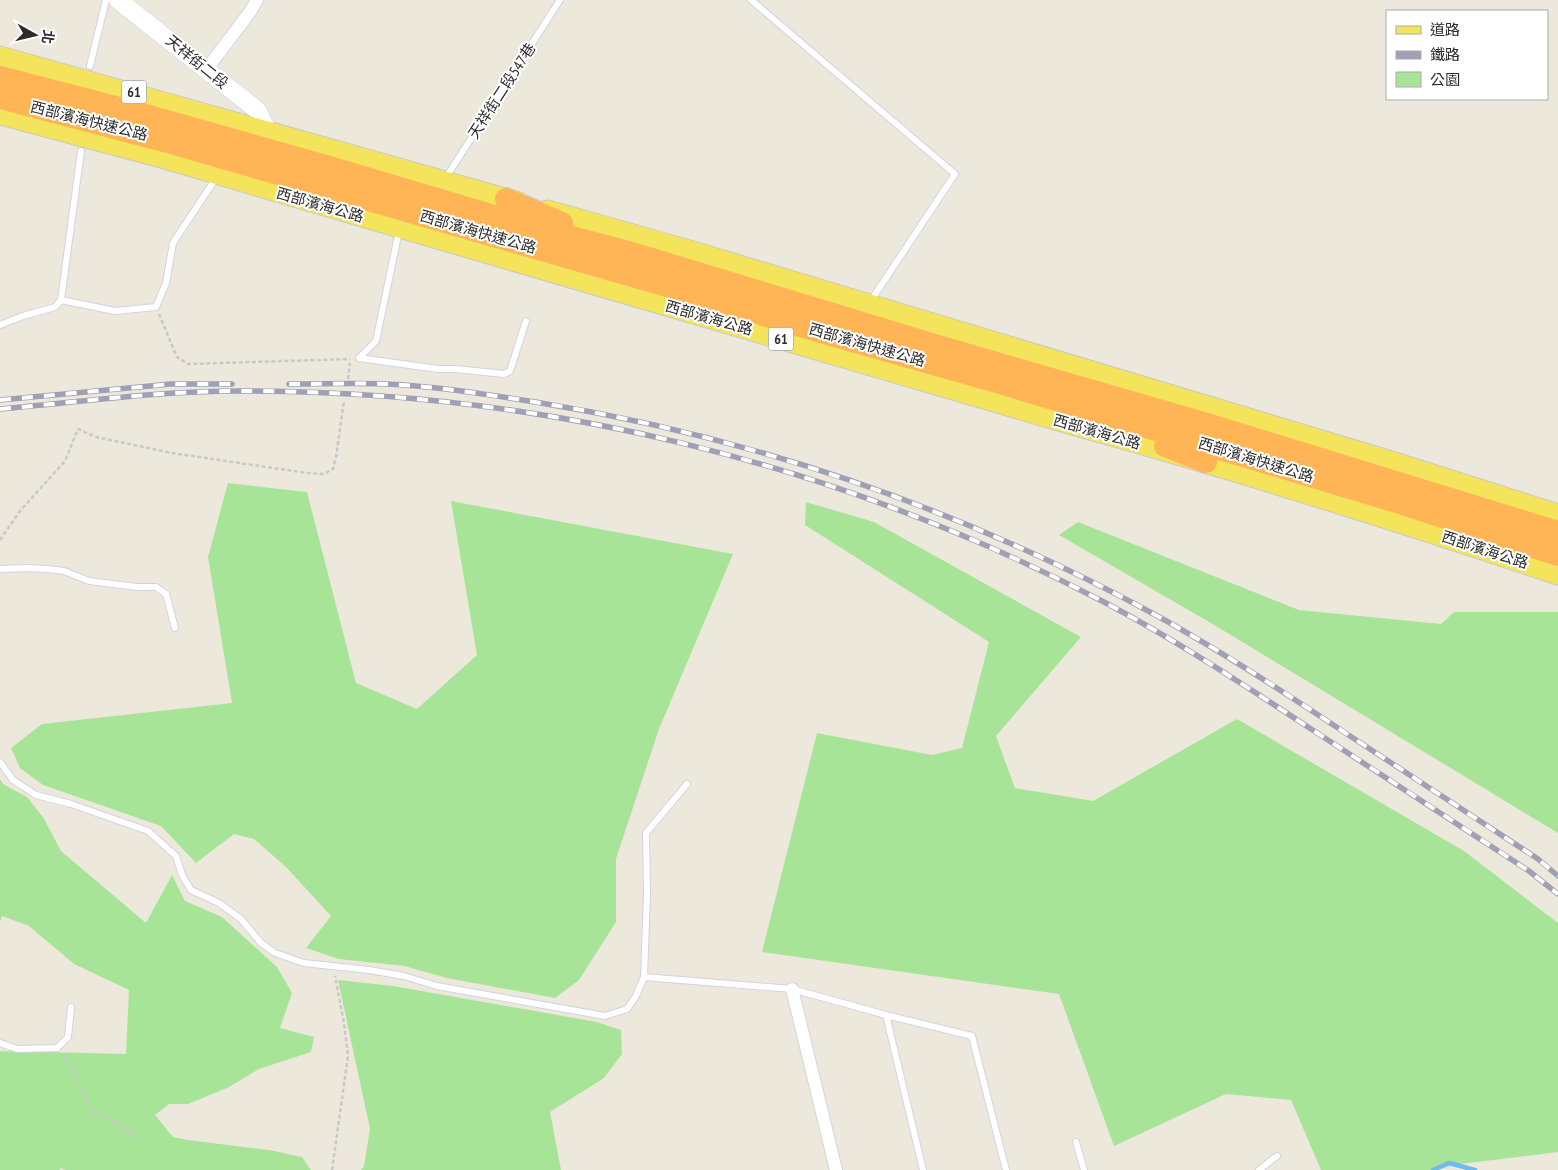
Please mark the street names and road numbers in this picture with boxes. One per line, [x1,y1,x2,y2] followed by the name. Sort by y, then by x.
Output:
[162,31,232,93] street label: 天祥街二段
[464,39,540,142] street label: 天祥街二段547巷
[122,80,146,104] road number: 61
[29,97,150,144] street label: 西部濱海快速公路
[274,183,366,226] street label: 西部濱海公路
[418,206,538,257] street label: 西部濱海快速公路
[663,296,755,339] street label: 西部濱海公路
[807,319,927,370] street label: 西部濱海快速公路
[768,328,794,350] road number: 61
[1051,410,1143,453] street label: 西部濱海公路
[1196,433,1316,486] street label: 西部濱海快速公路
[1439,527,1531,572] street label: 西部濱海公路

